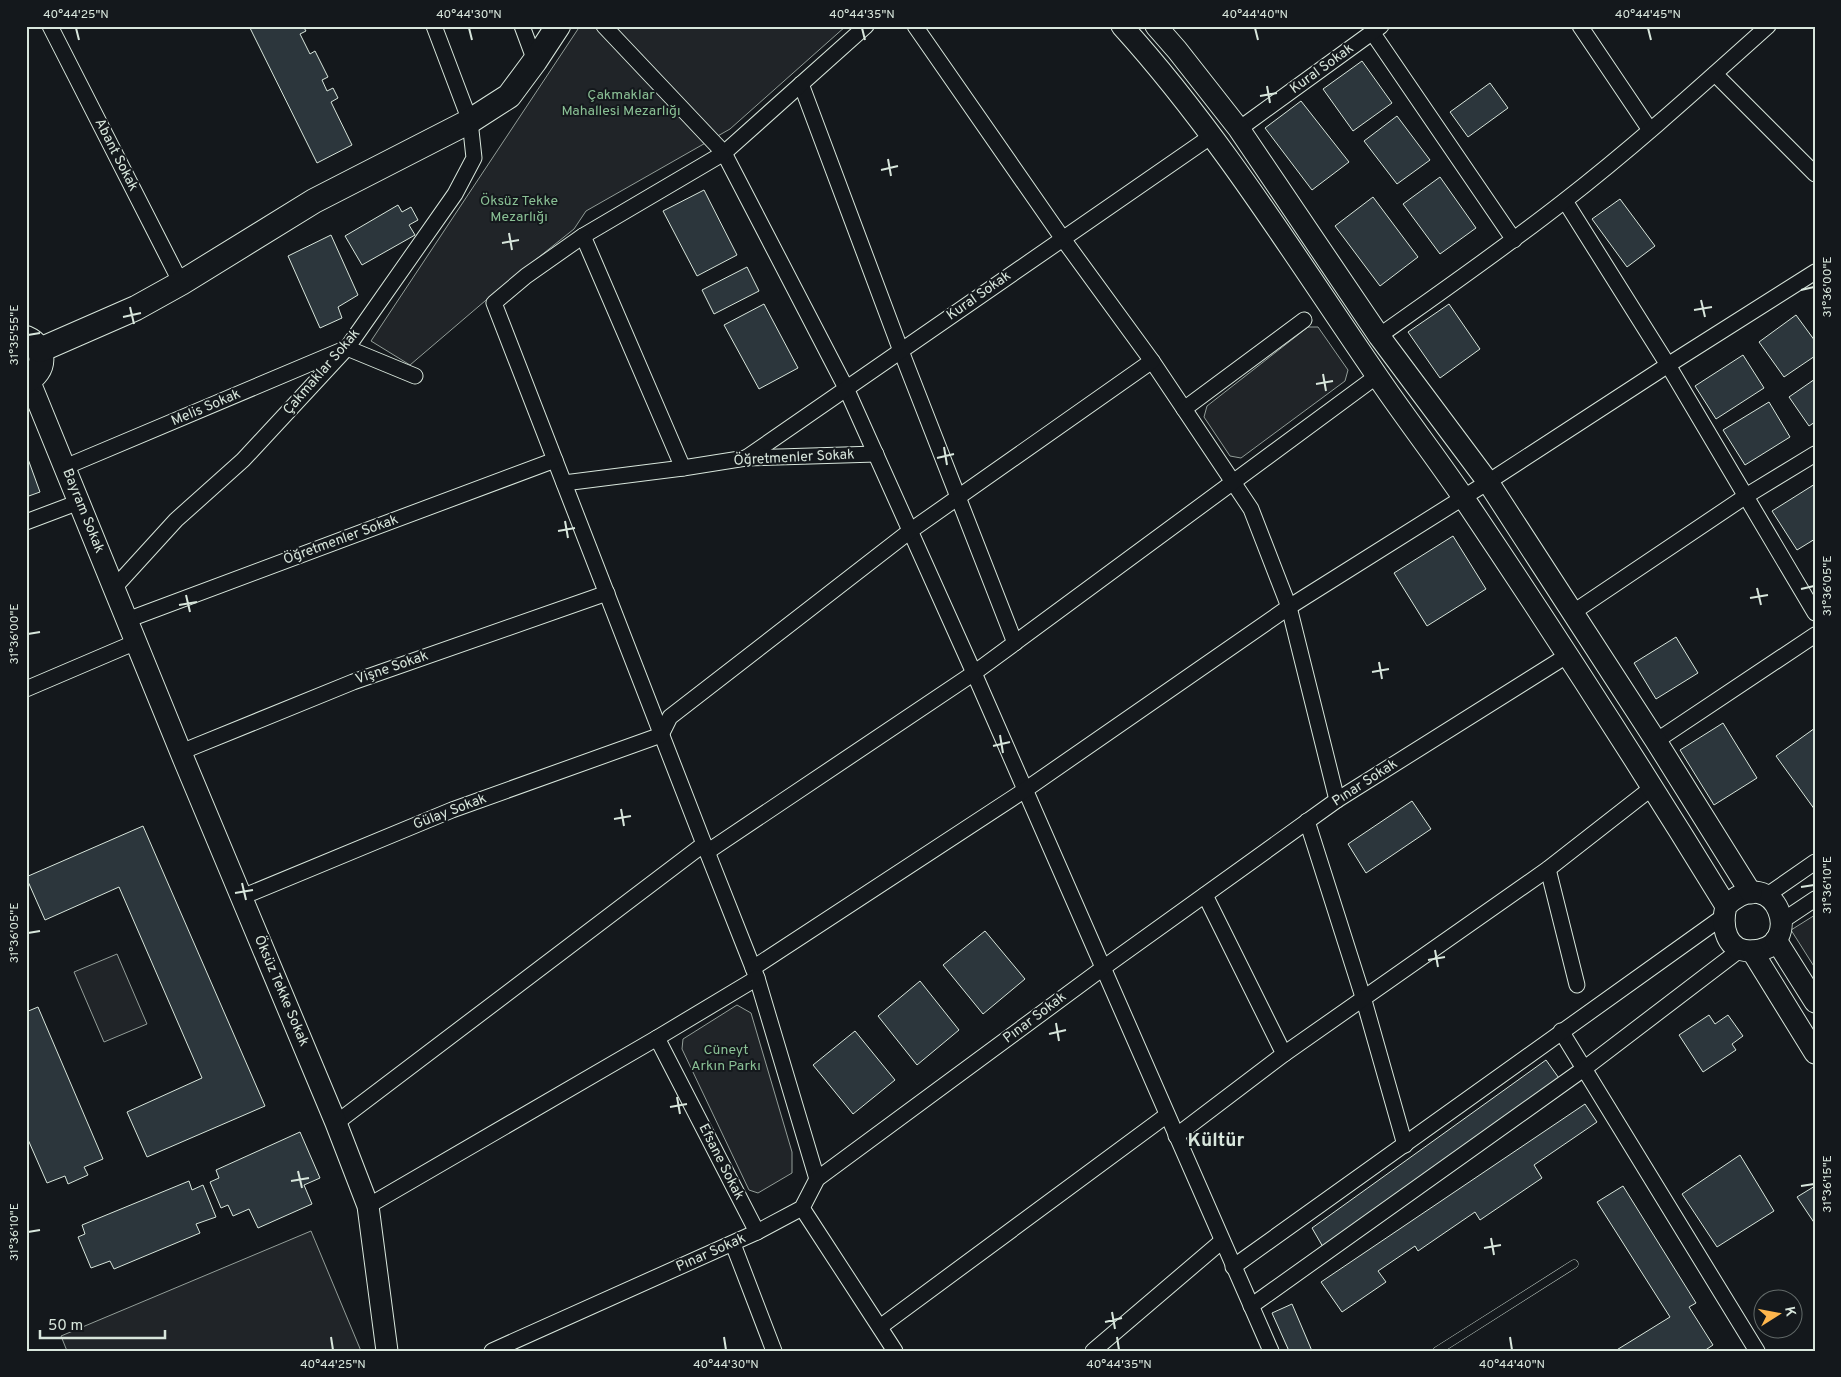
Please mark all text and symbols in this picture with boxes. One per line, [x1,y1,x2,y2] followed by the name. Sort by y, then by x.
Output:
[43,7,109,23] text: 40°44'25"N
[436,7,502,23] text: 40°44'30"N
[829,7,895,23] text: 40°44'35"N
[1222,7,1288,23] text: 40°44'40"N
[1615,7,1681,23] text: 40°44'45"N
[1287,40,1357,98] street label: Kural Sokak
[561,87,681,120] park label: Çakmaklar Mahallesi Mezarlığı
[90,116,142,194] street label: Abant Sokak
[480,192,558,226] park label: Öksüz Tekke Mezarlığı
[1820,257,1836,317] text: 31°36'00"E
[944,268,1014,324] street label: Kural Sokak
[7,305,23,365] text: 31°35'55"E
[280,325,364,419] street label: Çakmaklar Sokak
[169,386,243,430] street label: Melis Sokak
[733,445,855,470] street label: Öğretmenler Sokak
[58,466,108,556] street label: Bayram Sokak
[281,510,401,569] street label: Öğretmenler Sokak
[1820,556,1836,616] text: 31°36'05"E
[7,604,23,664] text: 31°36'00"E
[353,648,431,688] street label: Vişne Sokak
[1329,756,1401,810] street label: Pınar Sokak
[411,790,489,834] street label: Gülay Sokak
[1820,856,1836,914] text: 31°36'10"E
[7,903,23,963] text: 31°36'05"E
[250,933,313,1049] street label: Öksüz Tekke Sokak
[1000,989,1070,1047] street label: Pınar Sokak
[691,1042,761,1075] park label: Cüneyt Arkın Parkı
[695,1121,747,1203] street label: Efsane Sokak
[1188,1129,1244,1153] district label: Kültür
[1820,1155,1836,1213] text: 31°36'15"E
[7,1203,23,1261] text: 31°36'10"E
[673,1230,749,1276] street label: Pınar Sokak
[1754,1290,1804,1340] north arrow
[1780,1305,1799,1318] text: K
[40,1307,165,1339] scale bar
[48,1317,83,1336] text: 50 m
[300,1357,366,1373] text: 40°44'25"N
[693,1357,759,1373] text: 40°44'30"N
[1086,1357,1152,1373] text: 40°44'35"N
[1479,1357,1545,1373] text: 40°44'40"N

